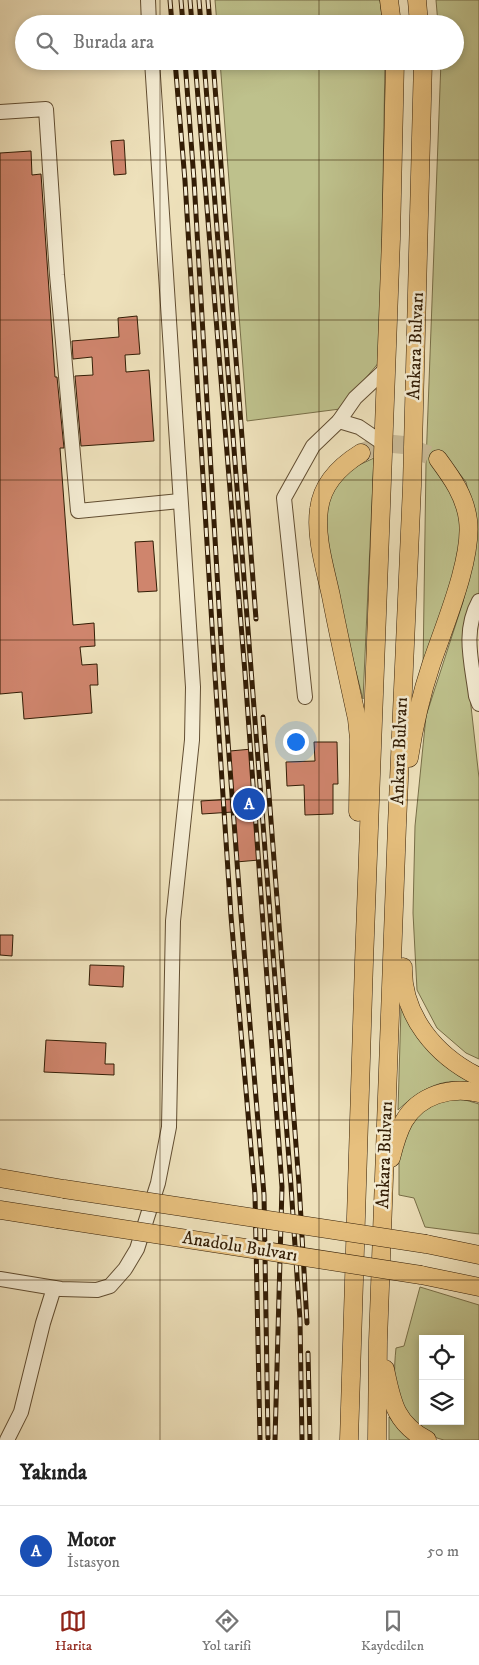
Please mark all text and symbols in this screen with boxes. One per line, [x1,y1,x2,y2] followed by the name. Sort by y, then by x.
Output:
[15,15,464,70] search box
[33,29,61,57] icon: search
[73,31,154,54] text: Burada ara
[403,292,429,400] street label: Ankara Bulvarı
[387,697,413,805] street label: Ankara Bulvarı
[283,729,309,755] your location
[233,785,265,823] pin: A
[372,1101,398,1209] street label: Ankara Bulvarı
[181,1227,299,1267] street label: Anadolu Bulvarı
[419,1335,464,1425] map controls
[419,1335,464,1380] button: locate
[419,1380,464,1425] button: layers
[20,1460,87,1486] text: Yakında
[67,1529,116,1552] text: Motor
[31,1541,41,1561] text: A
[427,1541,459,1561] text: 50 m
[67,1552,120,1572] text: İstasyon
[55,1607,92,1655] tab: Harita
[202,1607,251,1655] tab: Yol tarifi
[361,1607,424,1655] tab: Kaydedilen

